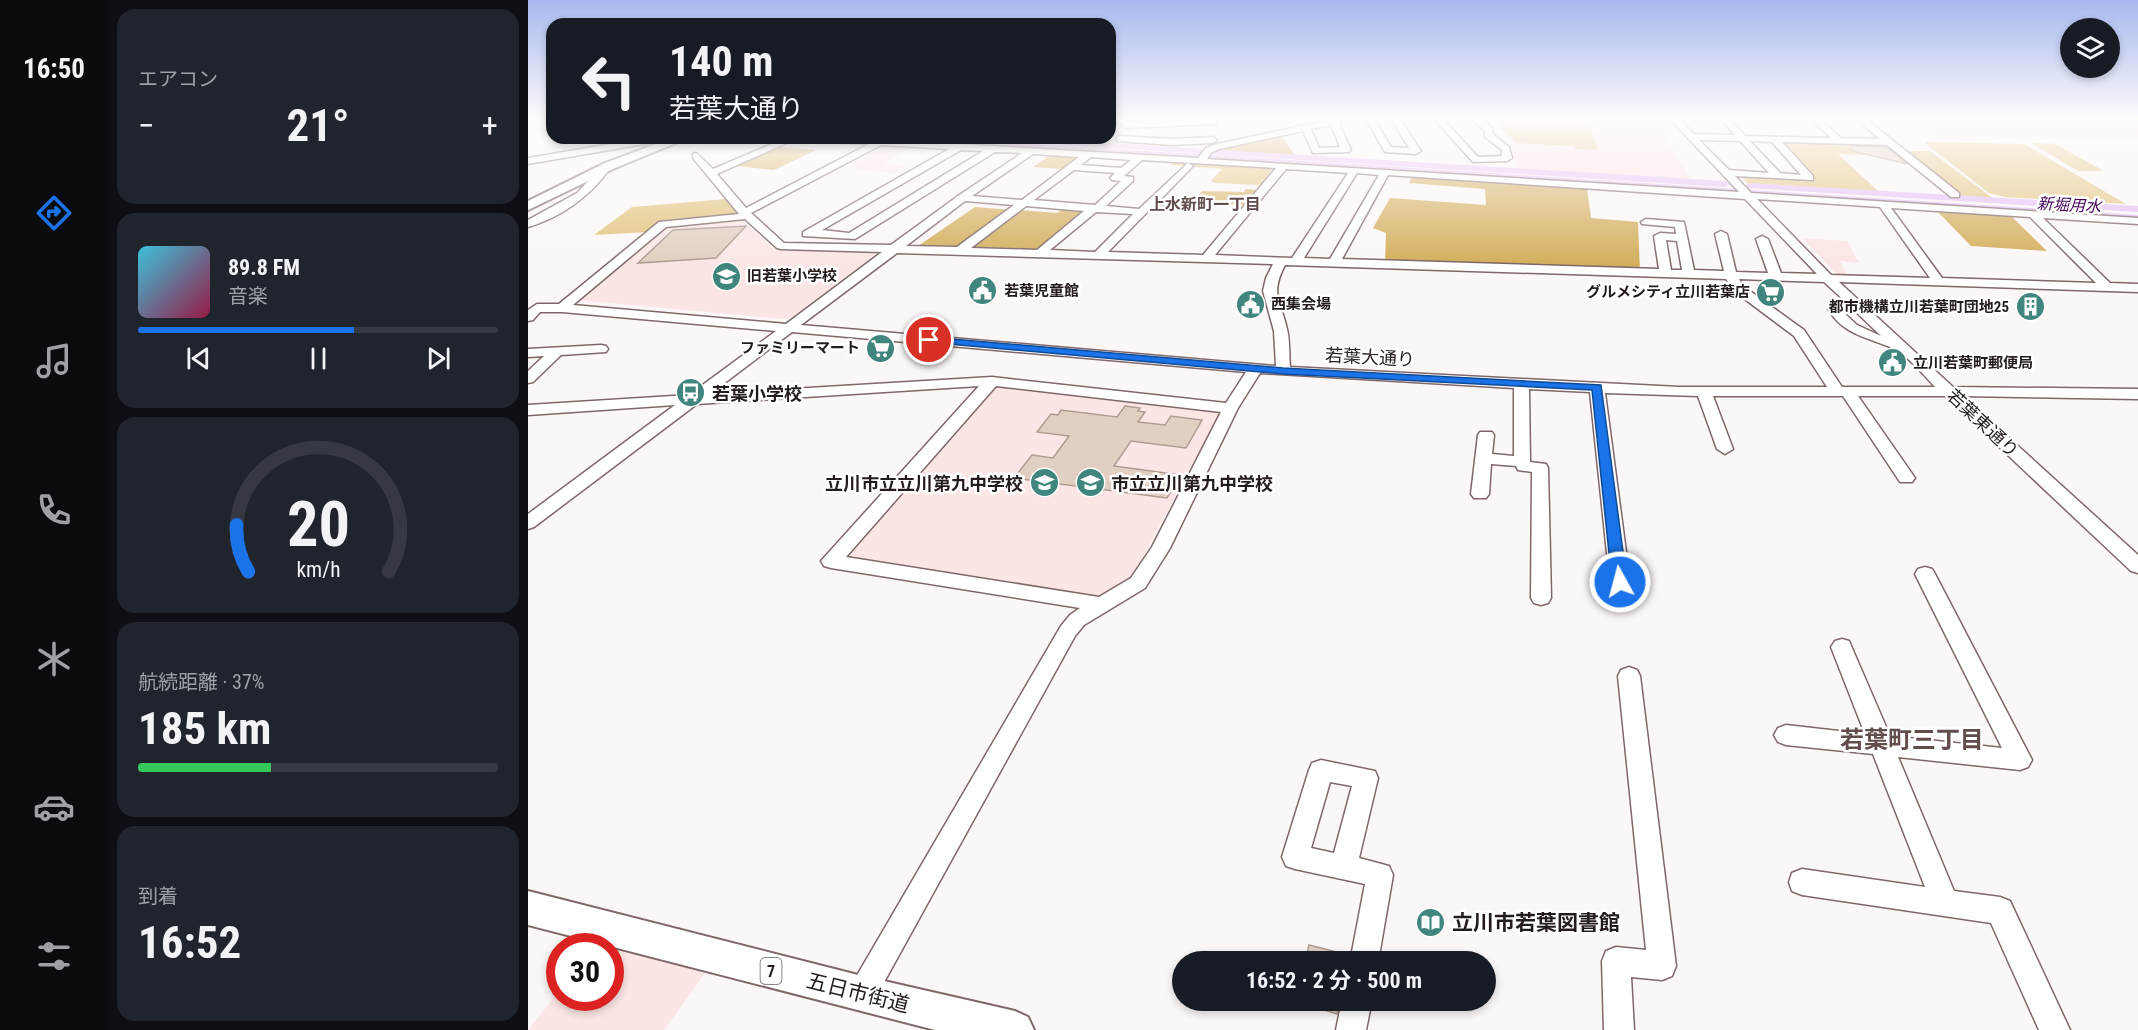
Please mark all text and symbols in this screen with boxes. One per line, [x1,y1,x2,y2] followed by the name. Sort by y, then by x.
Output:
[2060,18,2120,78] map controls
[2060,18,2120,78] button: layers
[669,37,774,86] text: 140 m
[570,42,648,120] icon: left
[23,53,85,85] text: 16:50
[138,67,218,91] text: エアコン
[669,93,804,125] text: 若葉大通り
[287,99,350,152] text: 21°
[138,106,155,145] text: −
[482,106,498,145] text: +
[33,192,75,234] icon: directions
[2037,194,2103,216] water label: 新堀用水
[1149,195,1261,214] district label: 上水新町一丁目
[228,255,300,280] text: 89.8 FM
[710,260,742,292] school or university icon: 旧若葉小学校
[747,267,837,285] place label: 旧若葉小学校
[967,275,999,307] public building icon: 若葉児童館
[1755,276,1787,308] supermarket icon: グルメシティ立川若葉店
[1004,282,1079,300] place label: 若葉児童館
[1586,283,1750,301] place label: グルメシティ立川若葉店
[228,284,268,308] text: 音楽
[1234,288,1266,320] public building icon: 西集会場
[2014,291,2046,323] building icon: 都市機構立川若葉町団地25
[1271,295,1331,313] place label: 西集会場
[1829,298,2009,316] place label: 都市機構立川若葉町団地25
[903,314,954,365] pin
[912,323,945,356] icon: arrive
[865,332,897,364] supermarket icon: ファミリーマート
[740,339,860,357] place label: ファミリーマート
[33,340,75,382] icon: music
[182,342,215,375] icon: previous
[302,342,335,375] icon: pause
[422,342,455,375] icon: next
[1325,344,1415,370] street label: 若葉大通り
[1876,347,1908,379] public building icon: 立川若葉町郵便局
[1913,354,2033,372] place label: 立川若葉町郵便局
[675,377,707,409] bus stop icon: 若葉小学校
[712,383,802,404] place label: 若葉小学校
[1943,385,2023,461] street label: 若葉東通り
[1028,467,1060,499] school or university icon: 立川市立立川第九中学校
[1074,467,1106,499] school or university icon: 市立立川第九中学校
[825,473,1023,494] place label: 立川市立立川第九中学校
[1111,473,1273,494] place label: 市立立川第九中学校
[286,488,350,561] text: 20
[33,489,75,531] icon: phone
[1588,550,1652,614] position arrow
[296,557,340,582] text: km/h
[33,638,75,680] icon: climate
[138,670,264,694] text: 航続距離 · 37%
[138,702,271,755] text: 185 km
[1840,726,1984,754] district label: 若葉町三丁目
[33,786,75,828] icon: car
[138,884,178,908] text: 到着
[1415,907,1447,939] library icon: 立川市若葉図書館
[1452,911,1620,935] place label: 立川市若葉図書館
[138,916,241,969] text: 16:52
[546,933,624,1011] speed limit sign: 30
[33,935,75,977] icon: filters
[760,958,782,984] road number: 7
[1246,968,1422,993] text: 16:52 · 2 分 · 500 m
[804,969,912,1017] street label: 五日市街道

